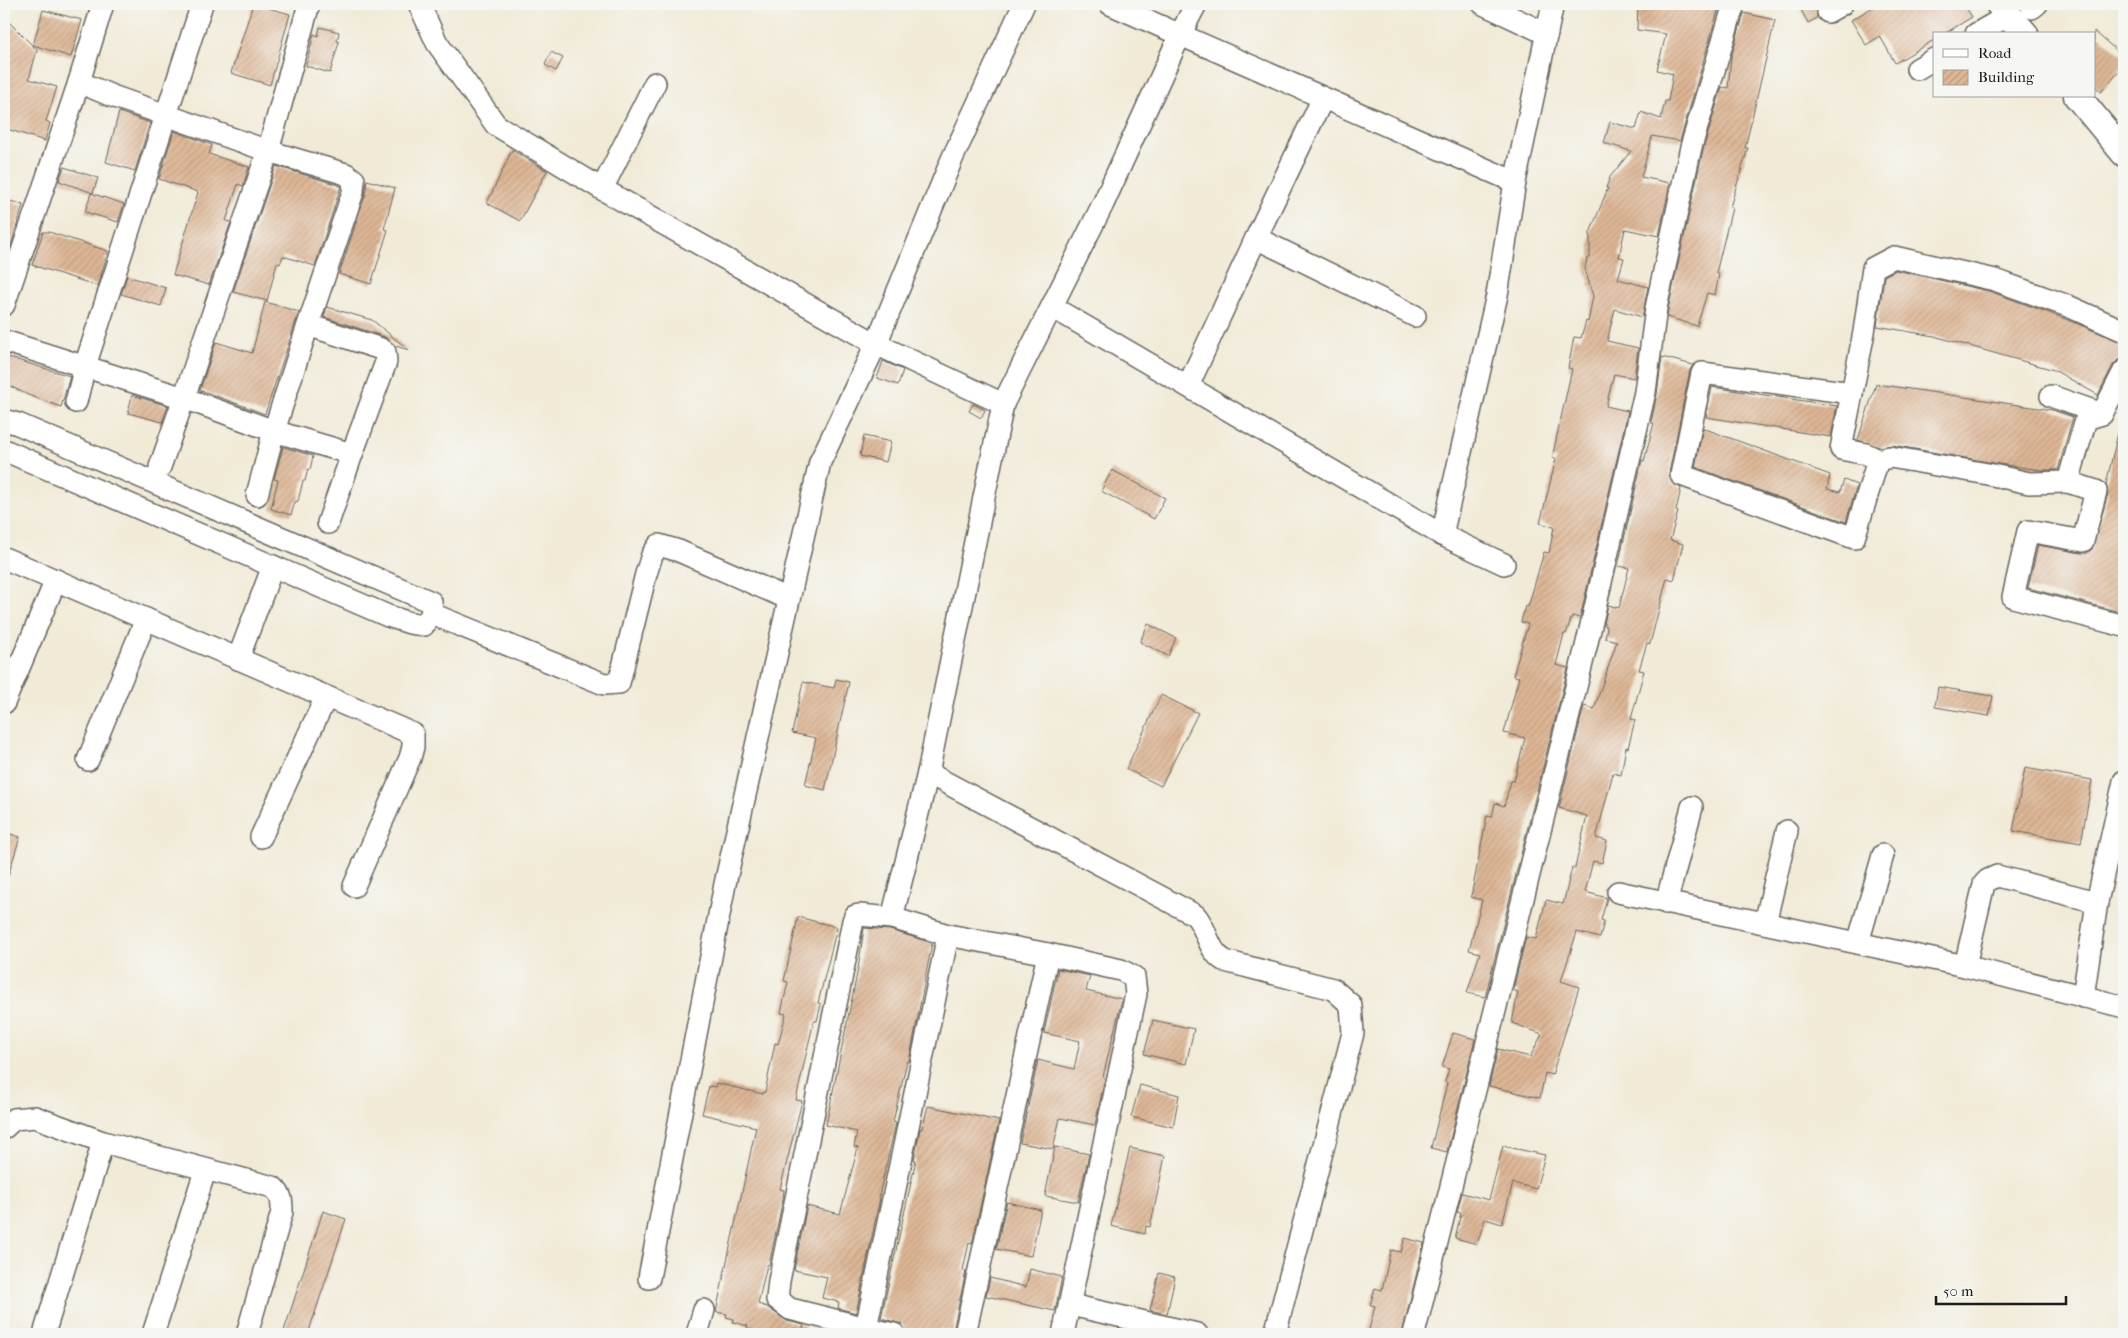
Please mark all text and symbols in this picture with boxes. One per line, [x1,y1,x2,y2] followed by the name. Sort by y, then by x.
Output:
[1933,32,2096,98] legend
[1978,44,2012,62] text: Road
[1978,68,2035,86] text: Building
[1936,1273,2066,1305] scale bar
[1943,1282,1974,1300] text: 50 m

